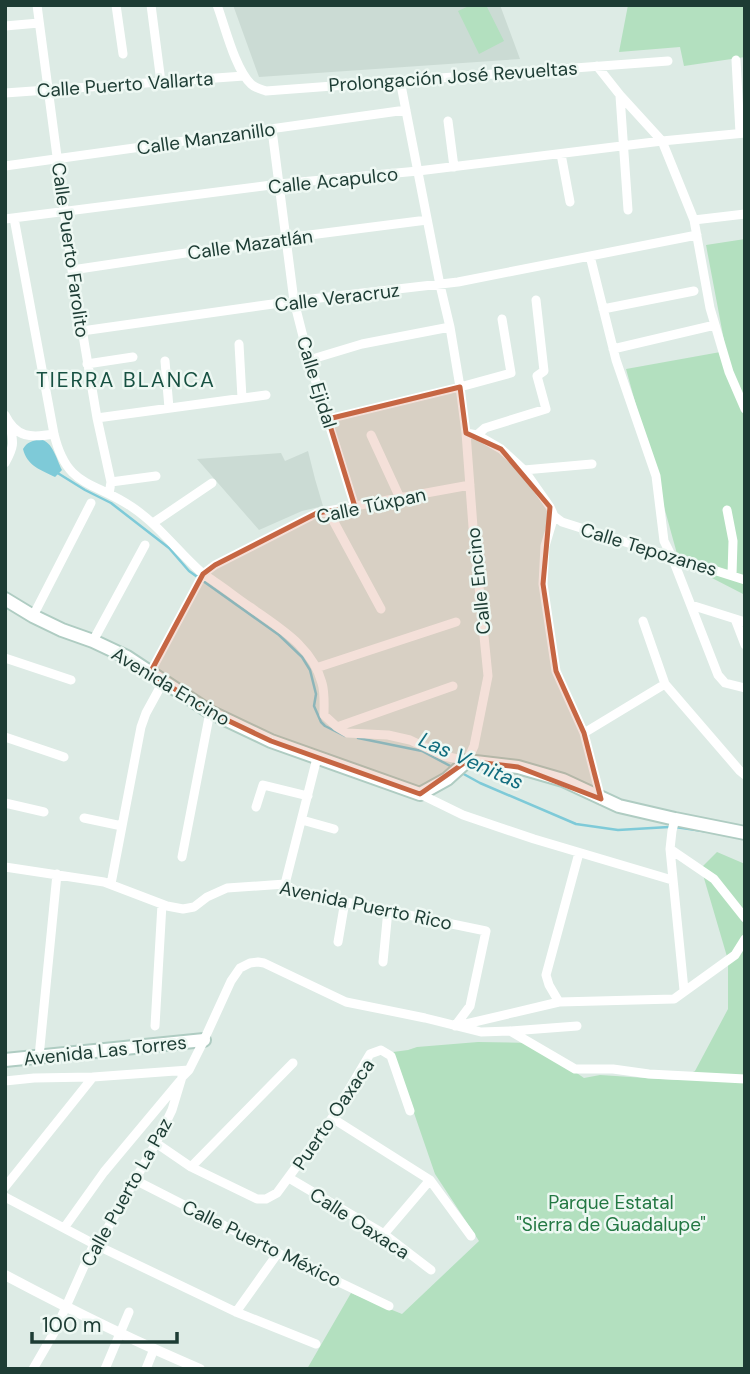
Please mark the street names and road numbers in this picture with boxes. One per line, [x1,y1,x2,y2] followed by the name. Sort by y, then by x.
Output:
[328,55,578,98] street label: Prolongación José Revueltas
[36,66,214,103] street label: Calle Puerto Vallarta
[135,116,277,161] street label: Calle Manzanillo
[46,161,95,339] street label: Calle Puerto Farolito
[267,161,399,200] street label: Calle Acapulco
[186,223,314,266] street label: Calle Mazatlán
[273,277,401,318] street label: Calle Veracruz
[291,333,342,431] street label: Calle Ejidal
[314,482,428,529] street label: Calle Túxpan
[578,517,720,582] street label: Calle Tepozanes
[460,526,497,636] street label: Calle Encino
[107,641,235,732] street label: Avenida Encino
[277,875,455,936] street label: Avenida Puerto Rico
[22,1029,188,1071] street label: Avenida Las Torres
[287,1054,380,1175] street label: Puerto Oaxaca
[75,1113,178,1271] street label: Calle Puerto La Paz
[305,1182,414,1265] street label: Calle Oaxaca
[178,1194,345,1293] street label: Calle Puerto México

